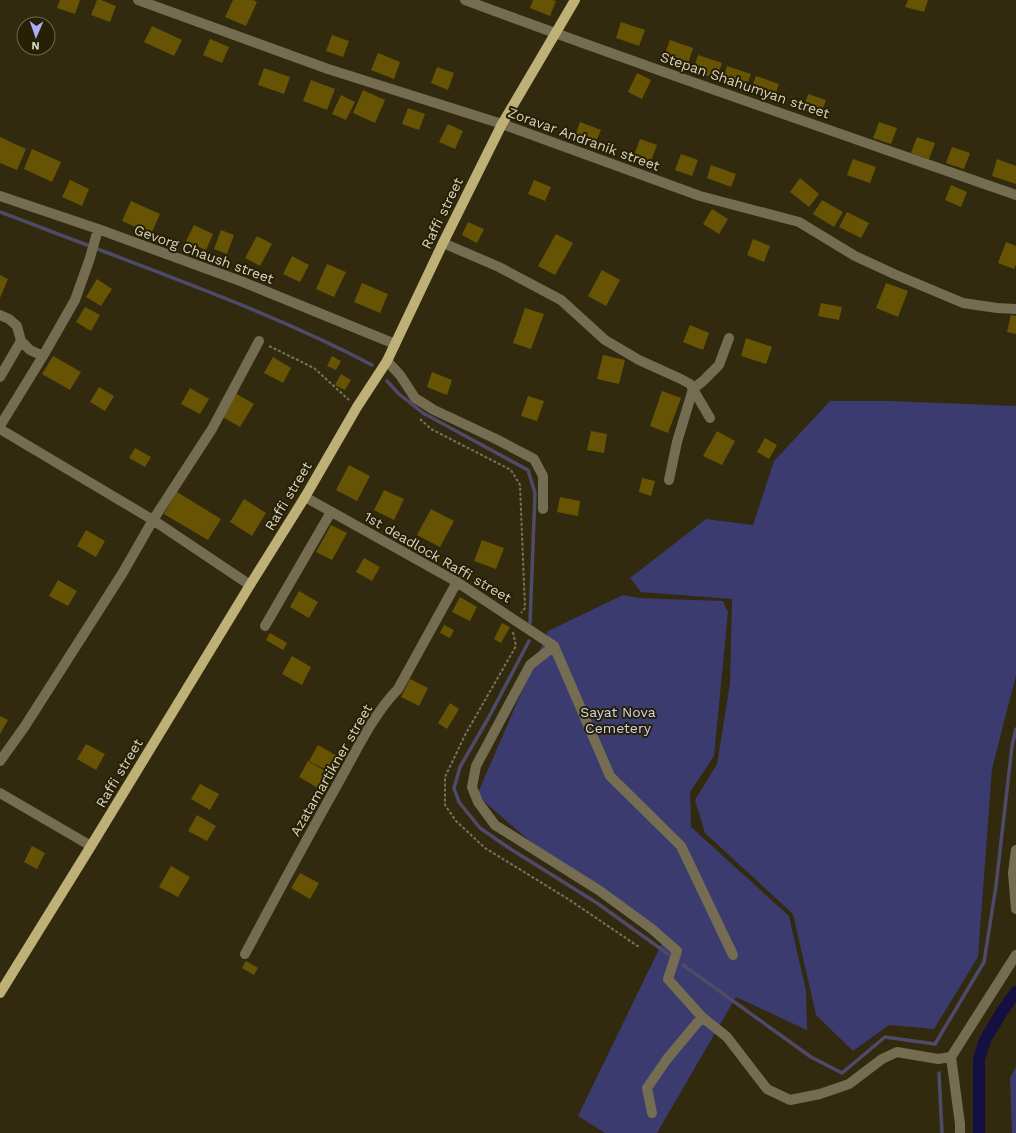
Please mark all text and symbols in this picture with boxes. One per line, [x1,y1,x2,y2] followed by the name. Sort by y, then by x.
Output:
[16,16,56,56] north arrow
[31,39,40,52] text: N
[658,48,832,122] street label: Stepan Shahumyan street
[506,104,662,174] street label: Zoravar Andranik street
[418,175,466,251] street label: Raffi street
[132,221,276,287] street label: Gevorg Chaush street
[261,459,315,533] street label: Raffi street
[362,508,514,606] street label: 1st deadlock Raffi street
[287,701,375,839] street label: Azatamartikner street
[580,704,656,736] park label: Sayat Nova Cemetery
[92,736,146,810] street label: Raffi street

